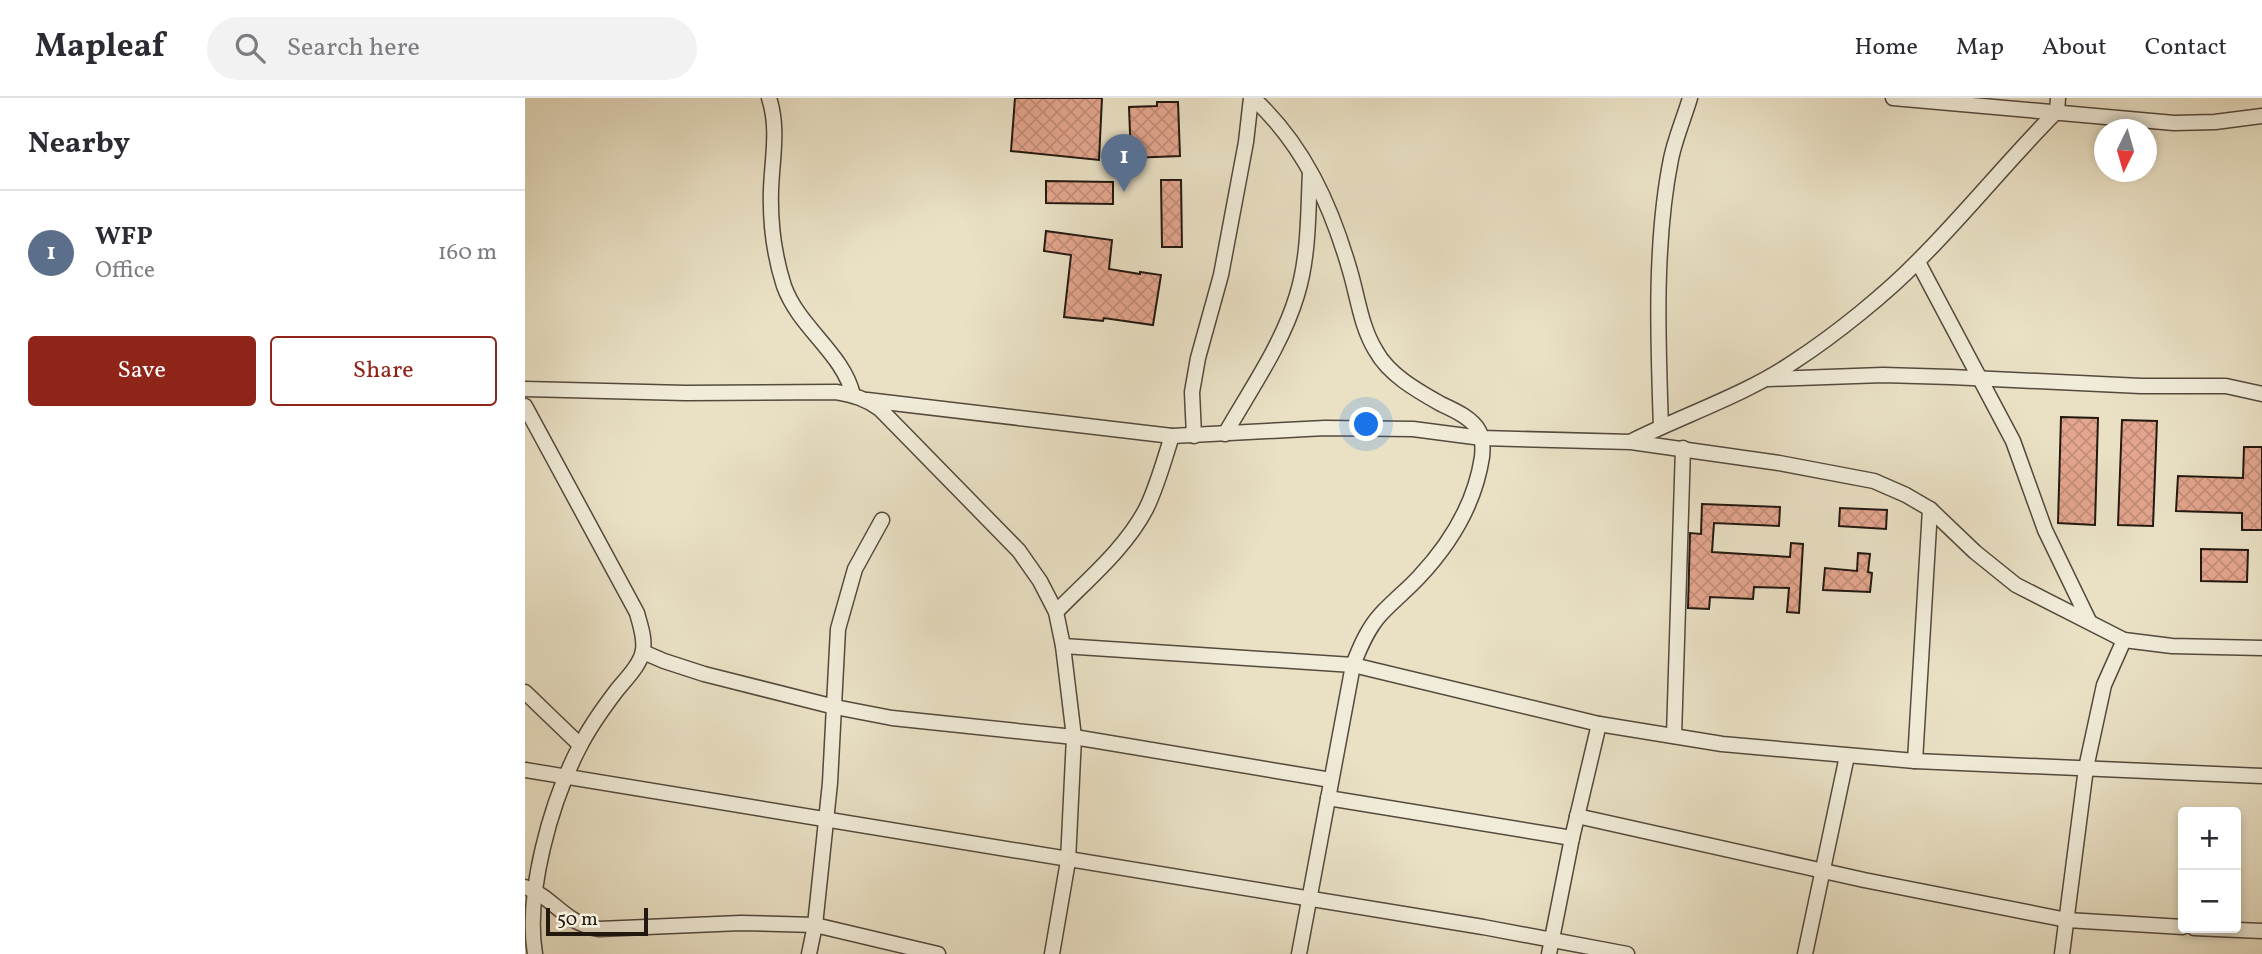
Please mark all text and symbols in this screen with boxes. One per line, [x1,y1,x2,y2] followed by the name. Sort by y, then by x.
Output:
[207,17,697,80] search box
[35,25,165,71] text: Mapleaf
[231,29,269,67] icon: search
[287,30,420,66] text: Search here
[1854,31,1918,65] text: Home
[1956,31,2004,65] text: Map
[2042,31,2107,65] text: About
[2145,31,2227,65] text: Contact
[2094,119,2157,182] north arrow
[28,123,130,165] text: Nearby
[1101,134,1147,192] pin: 1
[95,219,153,255] text: WFP
[46,237,56,269] text: 1
[438,237,497,269] text: 160 m
[95,255,155,287] text: Office
[28,336,256,406] button: Save
[270,336,497,406] button: Share
[1349,407,1383,441] your location
[2178,807,2241,933] map controls
[2178,807,2241,870] button: +
[2178,870,2241,933] button: −
[546,905,647,937] scale bar
[557,907,598,933] text: 50 m

